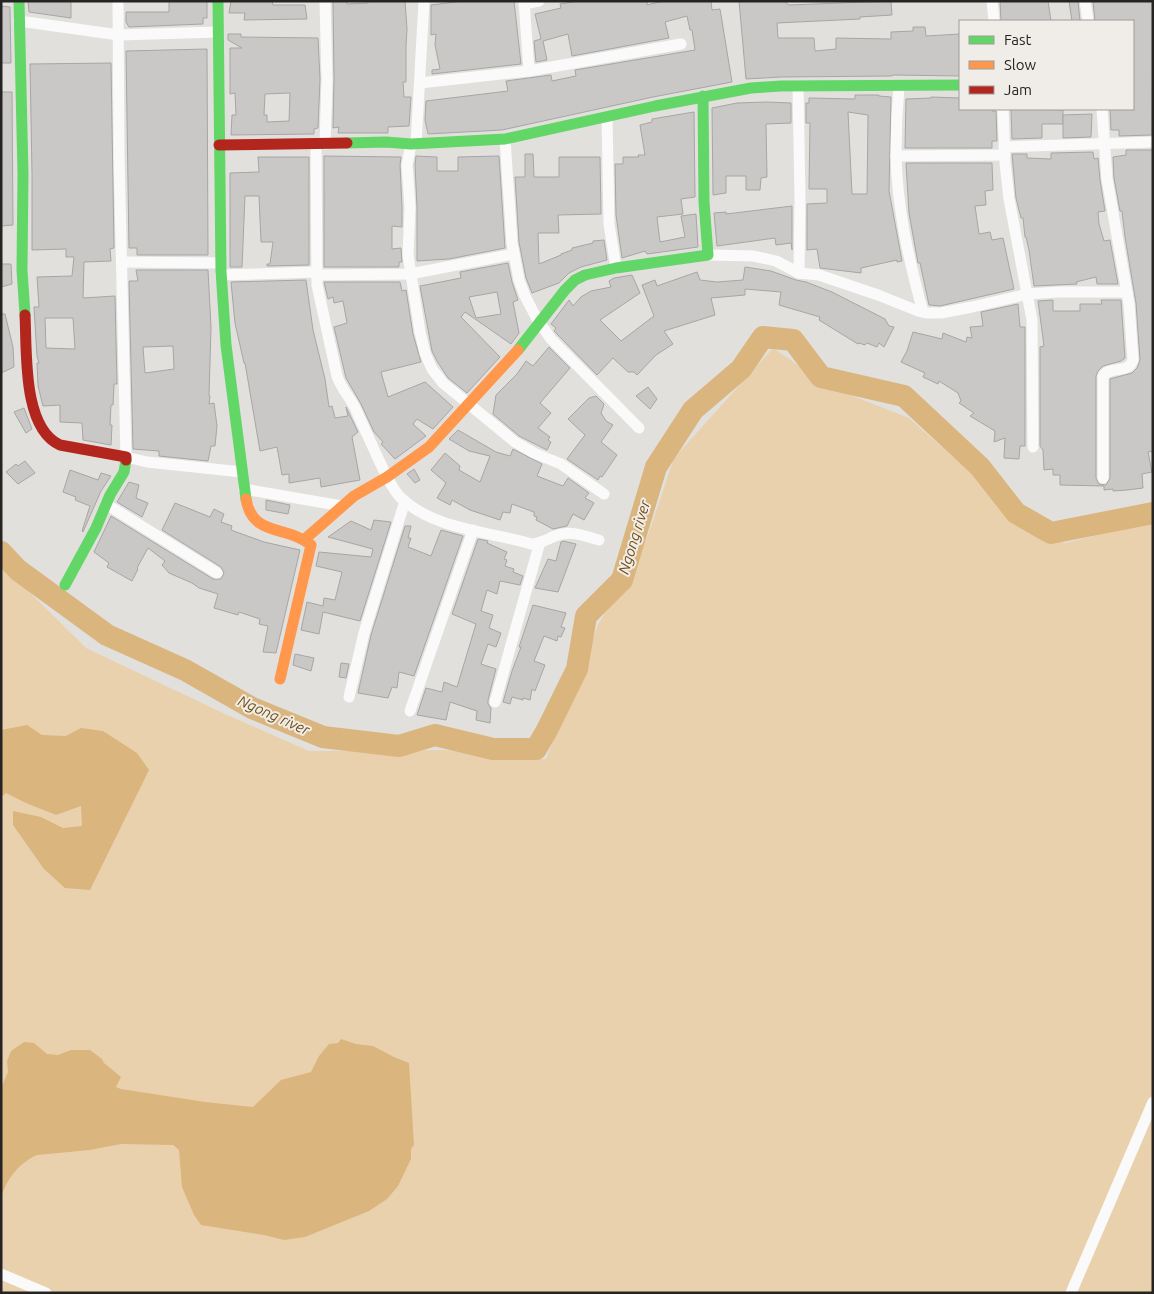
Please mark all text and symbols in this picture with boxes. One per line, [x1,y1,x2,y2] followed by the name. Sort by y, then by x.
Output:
[959,20,1134,110] legend
[1004,31,1032,48] text: Fast
[1004,56,1037,73] text: Slow
[1004,81,1032,98] text: Jam
[615,497,654,576] water label: Ngong river
[236,692,314,739] water label: Ngong river

